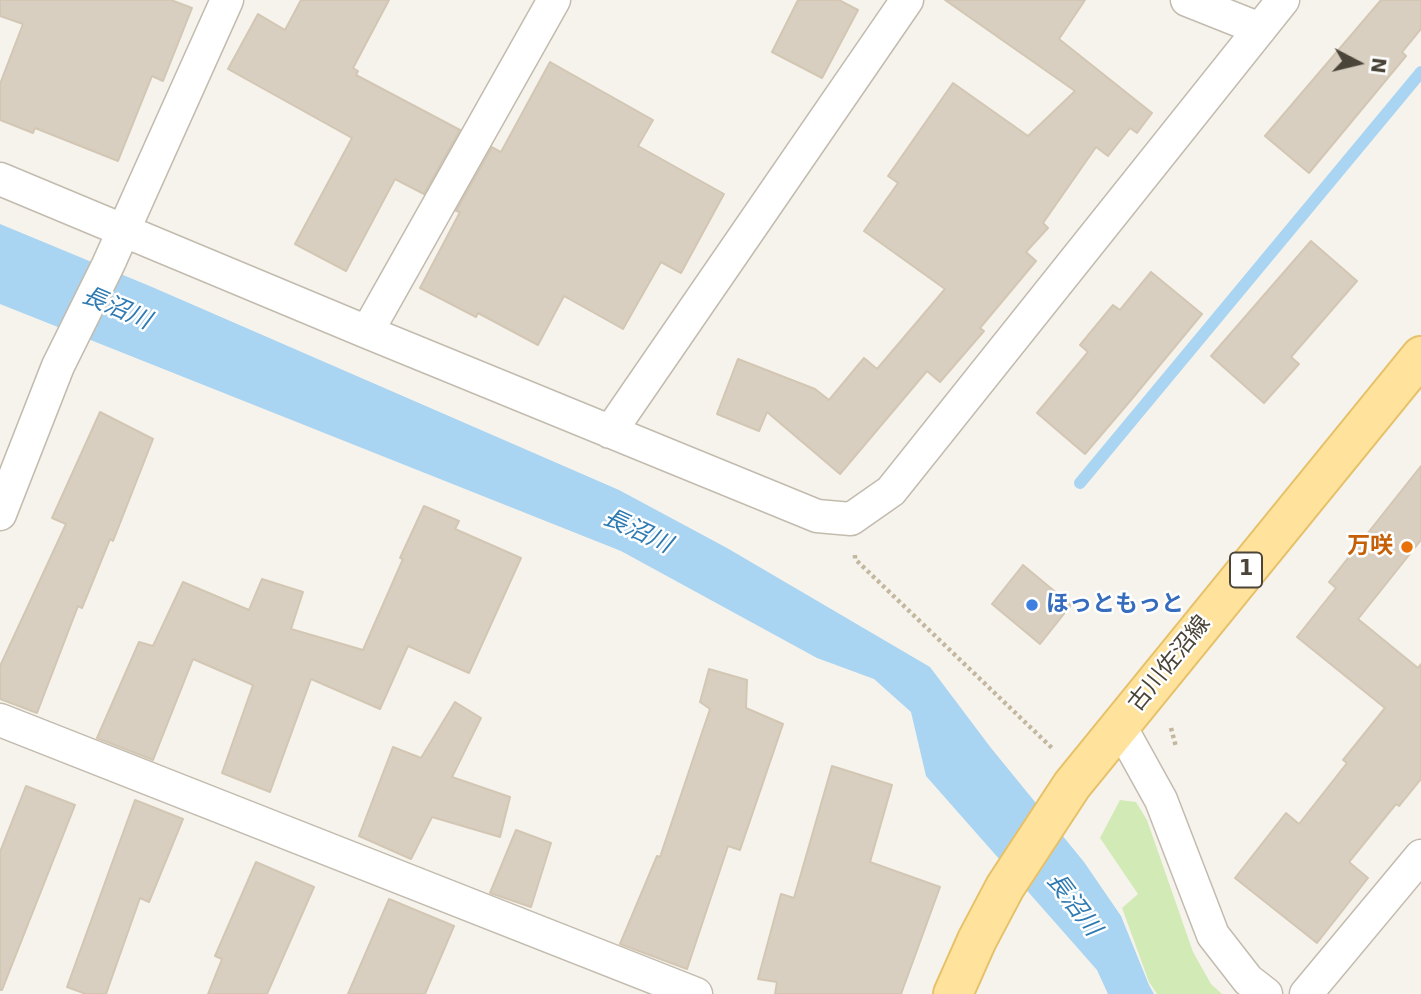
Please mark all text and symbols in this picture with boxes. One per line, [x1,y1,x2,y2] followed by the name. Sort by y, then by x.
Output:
[1323,28,1393,98] north arrow
[1367,56,1391,75] text: N
[77,282,155,336] water label: 長沼川
[598,504,676,560] water label: 長沼川
[1347,533,1393,561] place label: 万咲
[1399,539,1415,555] marker: 万咲
[1230,552,1262,588] road number: 1
[1046,591,1184,619] place label: ほっともっと
[1024,597,1040,613] marker: ほっともっと
[1123,611,1217,717] street label: 古川佐沼線
[1040,868,1106,942] water label: 長沼川

